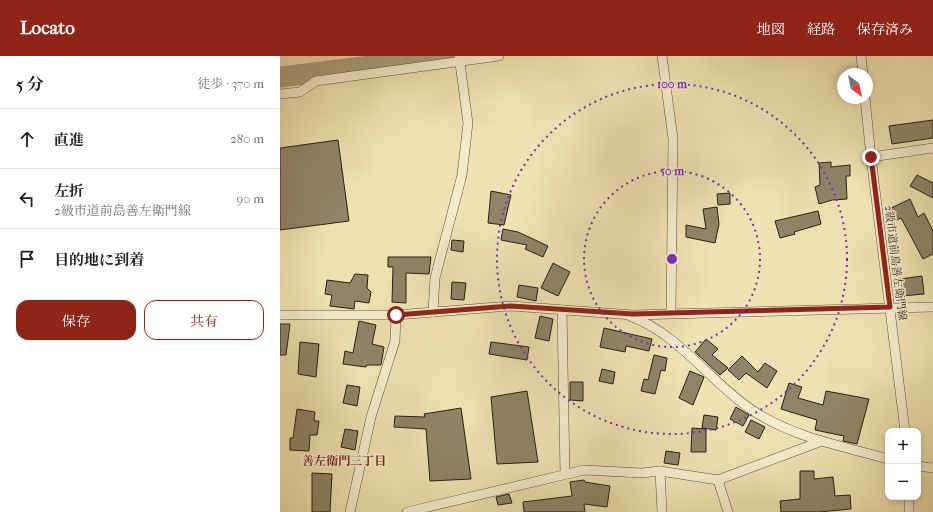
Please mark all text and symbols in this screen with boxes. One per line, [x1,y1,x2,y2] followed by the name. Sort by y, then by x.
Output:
[20,17,75,39] text: Locato
[757,21,785,38] text: 地図
[807,21,835,38] text: 経路
[857,21,913,38] text: 保存済み
[837,68,873,104] north arrow
[16,74,44,94] text: 5 分
[197,76,264,91] text: 徒歩 · 370 m
[657,77,688,91] text: 100 m
[16,128,38,150] icon: ahead
[54,131,84,149] text: 直進
[230,131,264,146] text: 280 m
[862,148,880,166] route end
[660,164,685,178] text: 50 m
[54,182,84,200] text: 左折
[16,188,38,210] icon: left
[236,191,264,206] text: 90 m
[54,203,191,218] text: 2級市道前島善左衛門線
[882,205,909,321] street label: 2級市道前島善左衛門線
[16,248,38,270] icon: arrive
[54,251,144,269] text: 目的地に到着
[665,252,679,266] centre of rings
[16,300,136,340] button: 保存
[144,300,264,340] button: 共有
[387,306,405,324] route start
[885,428,921,500] map controls
[885,428,921,464] button: +
[302,454,386,468] district label: 善左衛門三丁目
[885,464,921,500] button: −

